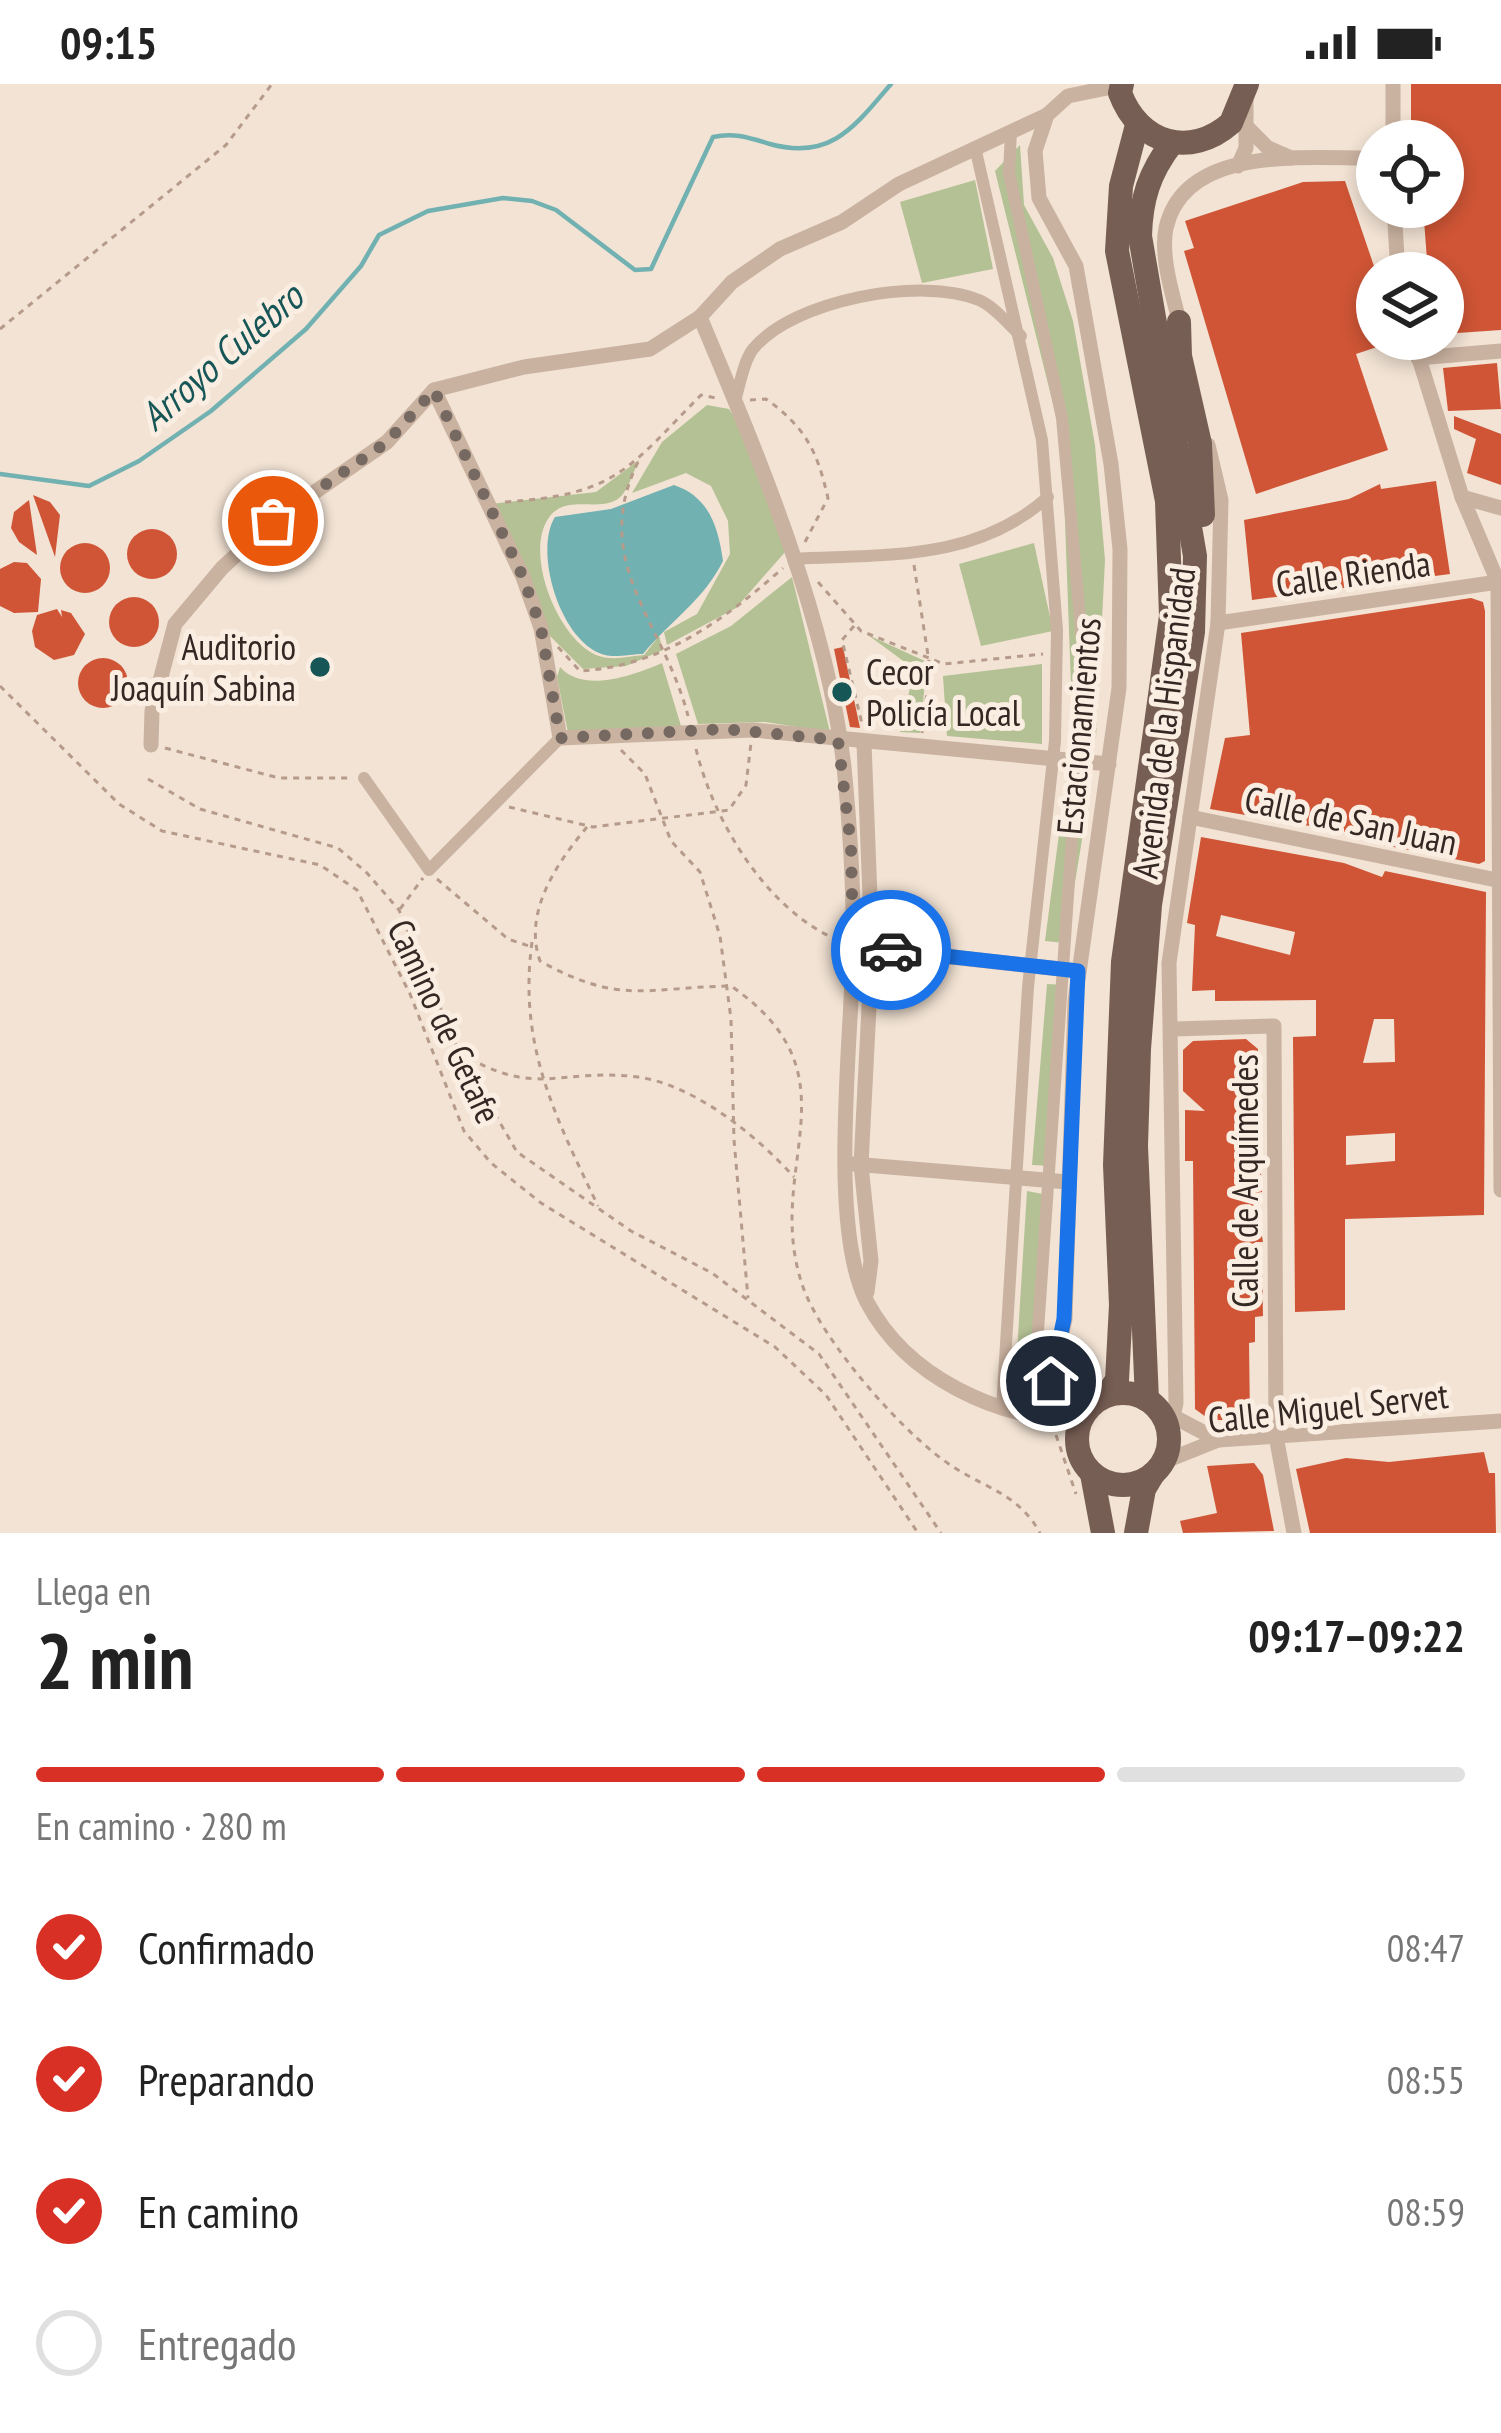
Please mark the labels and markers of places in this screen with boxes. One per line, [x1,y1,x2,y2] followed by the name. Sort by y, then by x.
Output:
[222,470,324,572] pin
[110,623,296,711] place label: Auditorio Joaquín Sabina
[866,648,1021,736] place label: Cecor Policía Local
[307,654,333,680] marker: Auditorio Joaquín Sabina
[829,679,855,705] marker: Cecor Policía Local
[1000,1330,1102,1432] pin

